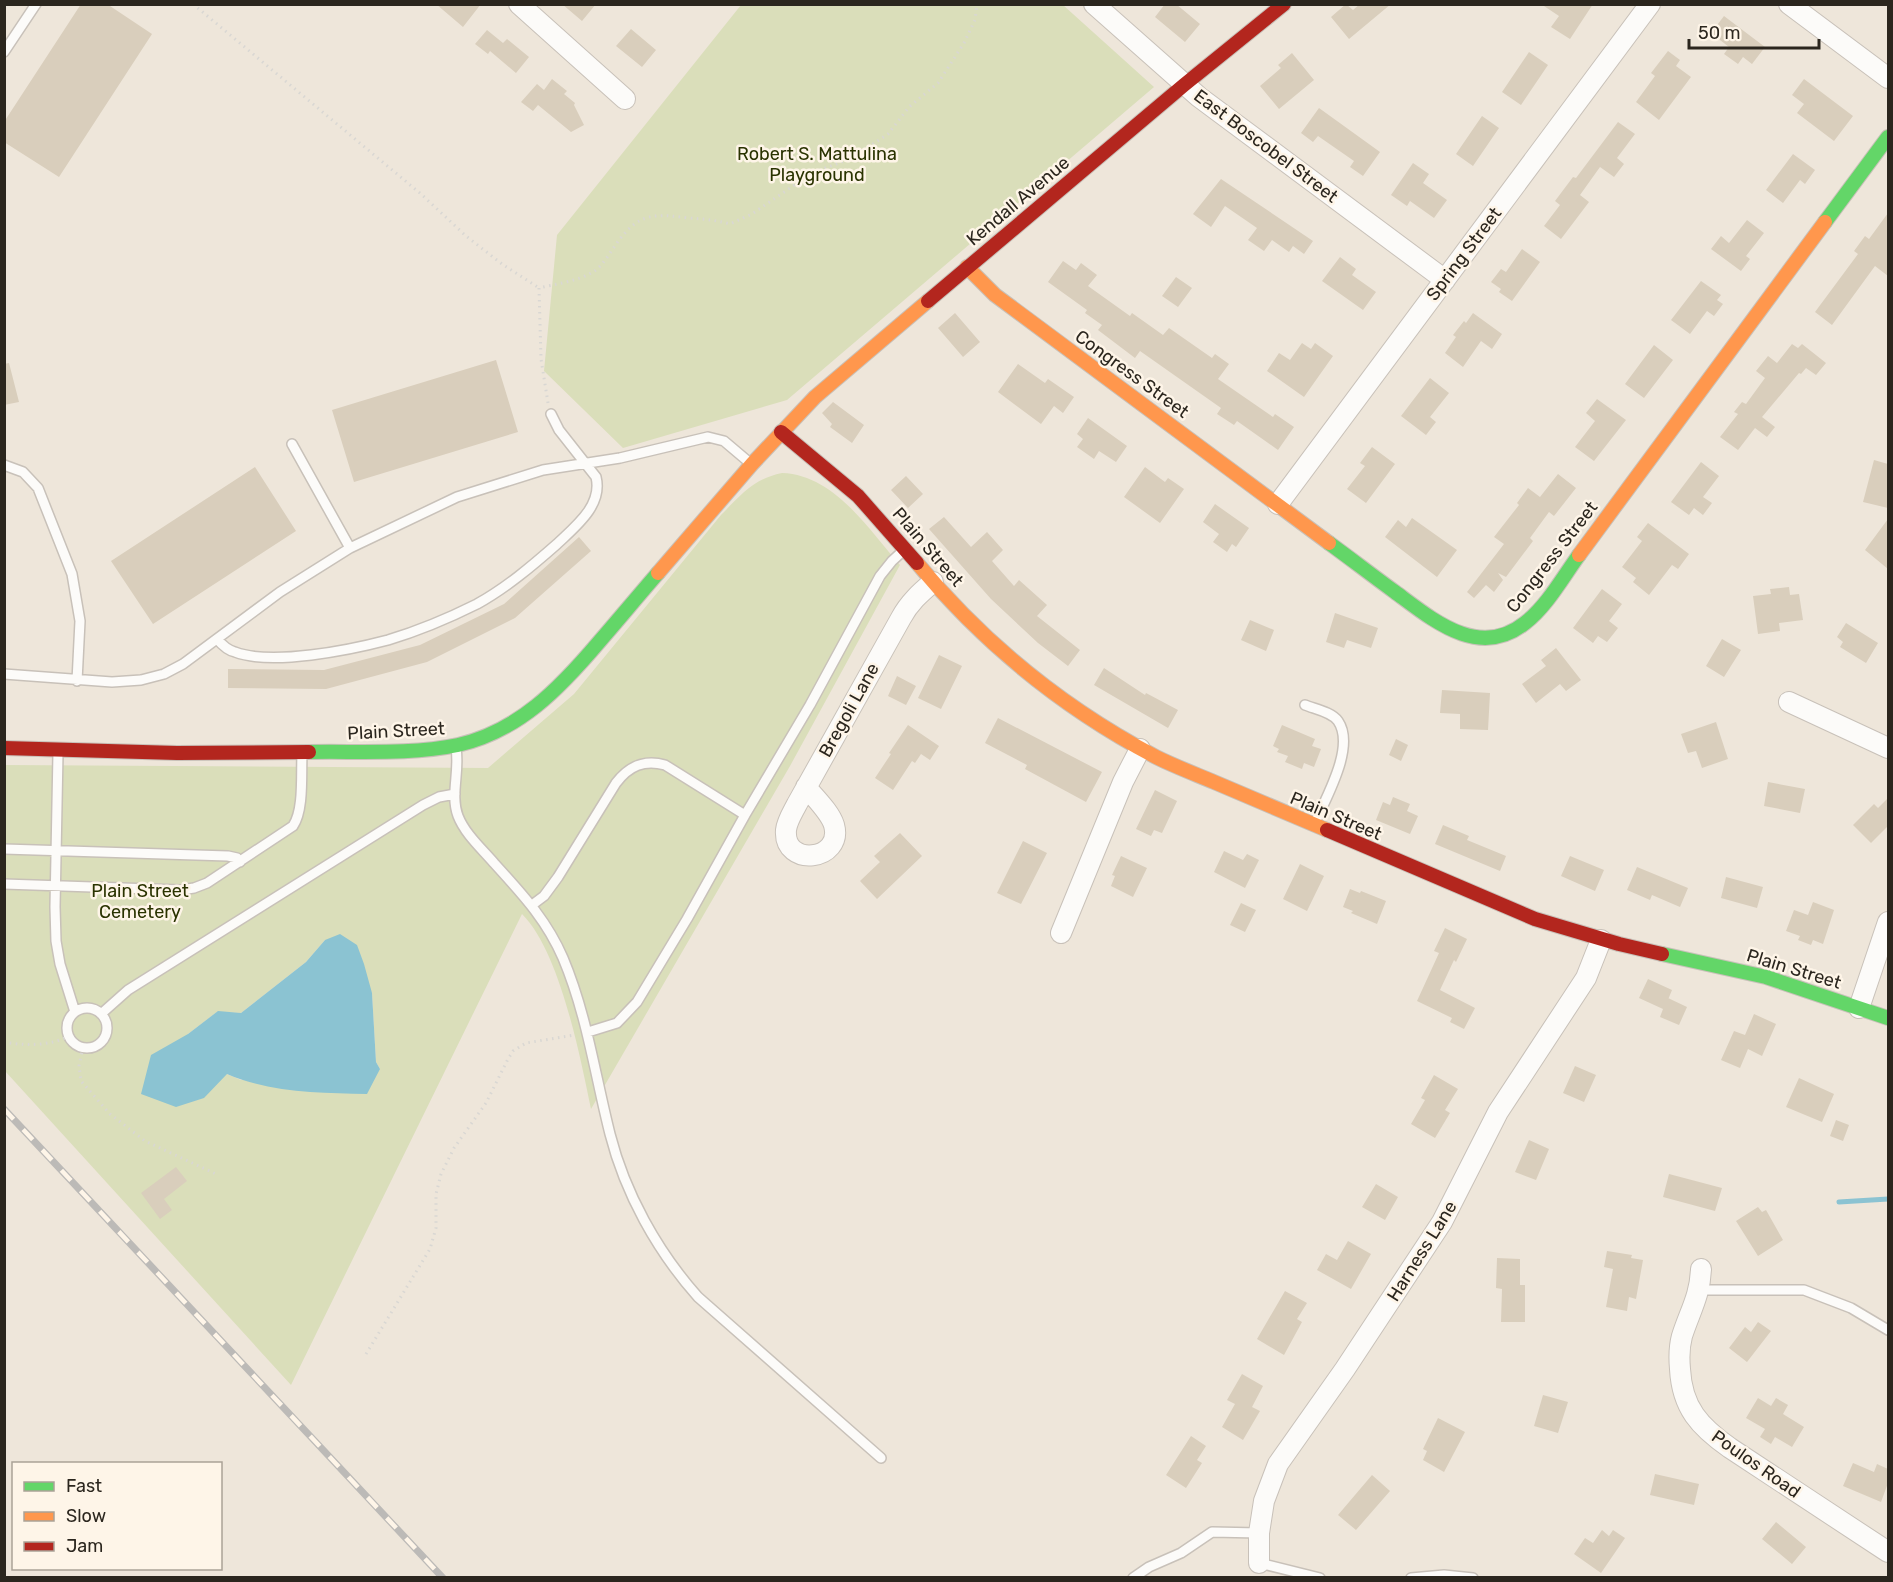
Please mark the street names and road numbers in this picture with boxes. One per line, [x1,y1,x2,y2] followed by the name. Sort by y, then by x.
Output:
[1190,85,1342,207] street label: East Boscobel Street
[962,152,1074,250] street label: Kendall Avenue
[1422,203,1506,305] street label: Spring Street
[1071,325,1193,423] street label: Congress Street
[1502,497,1602,617] street label: Congress Street
[888,503,968,591] street label: Plain Street
[814,659,884,761] street label: Bregoli Lane
[347,717,445,745] street label: Plain Street
[1287,787,1385,845] street label: Plain Street
[1744,944,1844,994] street label: Plain Street
[1382,1197,1462,1305] street label: Harness Lane
[1707,1425,1805,1503] street label: Poulos Road

